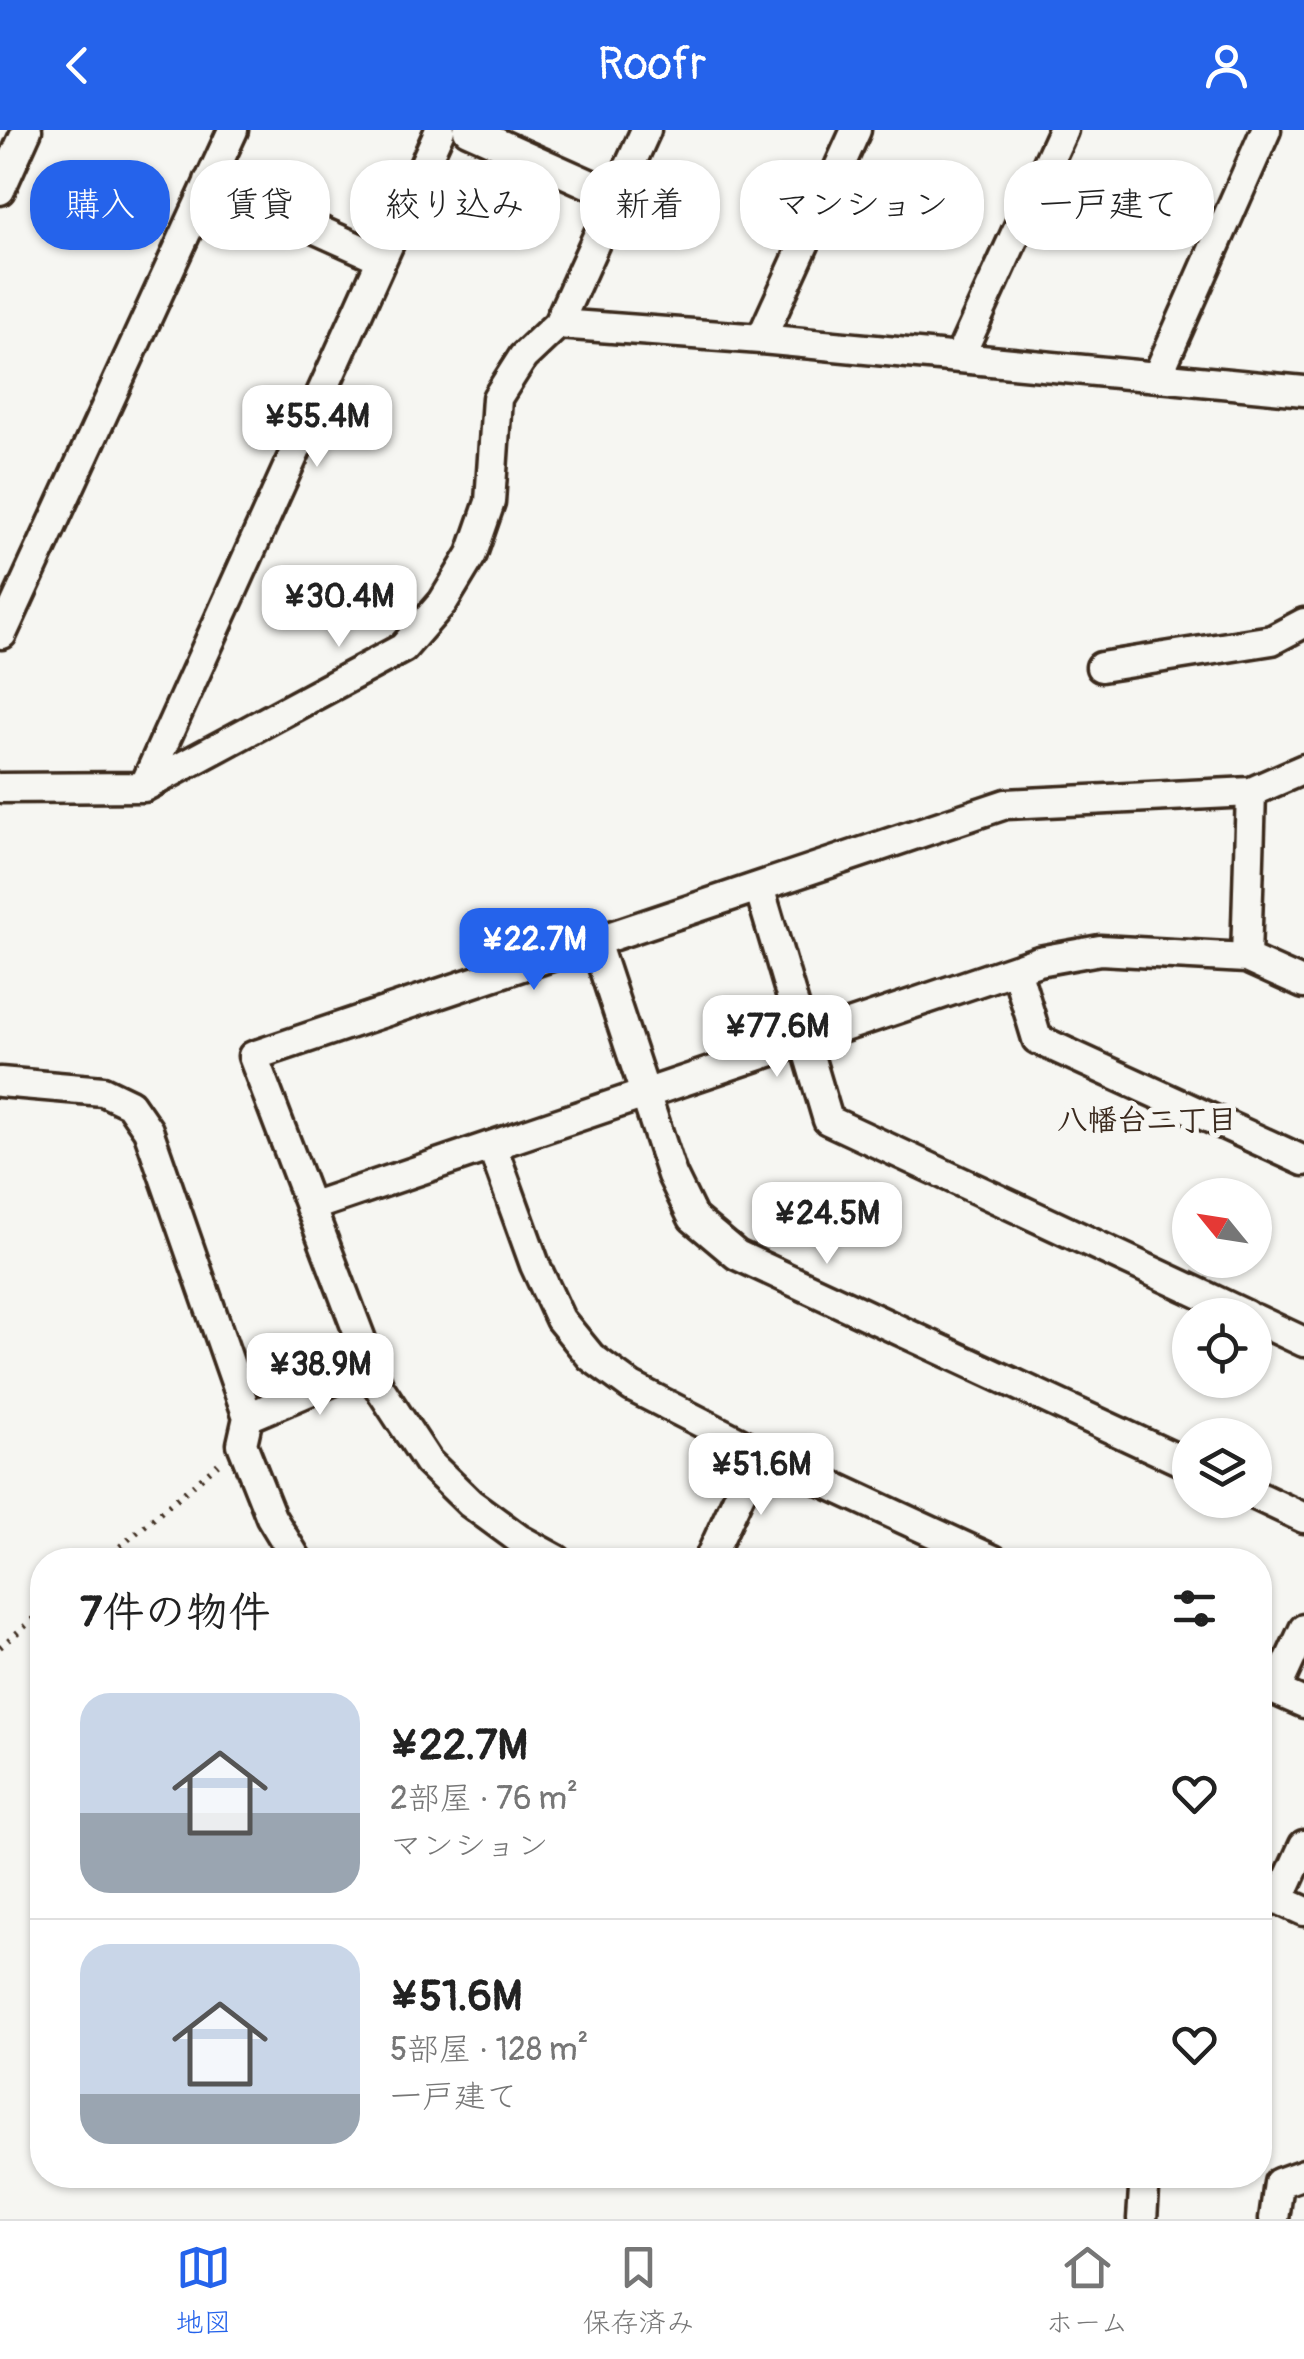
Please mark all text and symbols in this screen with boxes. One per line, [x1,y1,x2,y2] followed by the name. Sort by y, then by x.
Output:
[598,37,706,93] text: Roofr
[50,38,105,93] icon: back
[1199,38,1254,93] icon: person
[30,160,170,250] chip: 購入
[190,160,330,250] chip: 賃貸
[350,160,560,250] chip: 絞り込み
[580,160,720,250] chip: 新着
[740,160,984,250] chip: マンション
[1004,160,1214,250] chip: 一戸建て
[236,385,398,470] pin: ¥55.4M
[264,397,370,437] text: ¥55.4M
[258,565,420,650] pin: ¥30.4M
[284,577,394,617] text: ¥30.4M
[453,908,615,993] pin: ¥22.7M
[482,920,586,960] text: ¥22.7M
[696,995,858,1080] pin: ¥77.6M
[725,1007,829,1047] text: ¥77.6M
[1057,1102,1237,1139] district label: 八幡台二丁目
[1172,1178,1272,1278] north arrow
[1172,1178,1272,1518] map controls
[746,1182,908,1267] pin: ¥24.5M
[774,1194,880,1234] text: ¥24.5M
[1172,1298,1272,1398] button: locate
[239,1333,401,1418] pin: ¥38.9M
[269,1345,371,1385] text: ¥38.9M
[1172,1418,1272,1518] button: layers
[680,1433,842,1518] pin: ¥51.6M
[711,1445,811,1485] text: ¥51.6M
[1167,1581,1222,1636] icon: filters
[80,1587,270,1639] text: 7件の物件
[390,1720,528,1772] text: ¥22.7M
[160,1733,280,1853] icon: home
[1167,1766,1222,1821] icon: heart
[390,1779,578,1819] text: 2部屋 · 76 m²
[390,1826,549,1866] text: マンション
[390,1971,522,2023] text: ¥51.6M
[160,1984,280,2104] icon: home
[1167,2017,1222,2072] icon: heart
[390,2030,588,2070] text: 5部屋 · 128 m²
[390,2077,518,2117] text: 一戸建て
[176,2240,232,2341] tab: 地図
[583,2240,695,2341] tab: 保存済み
[1046,2240,1128,2341] tab: ホーム

